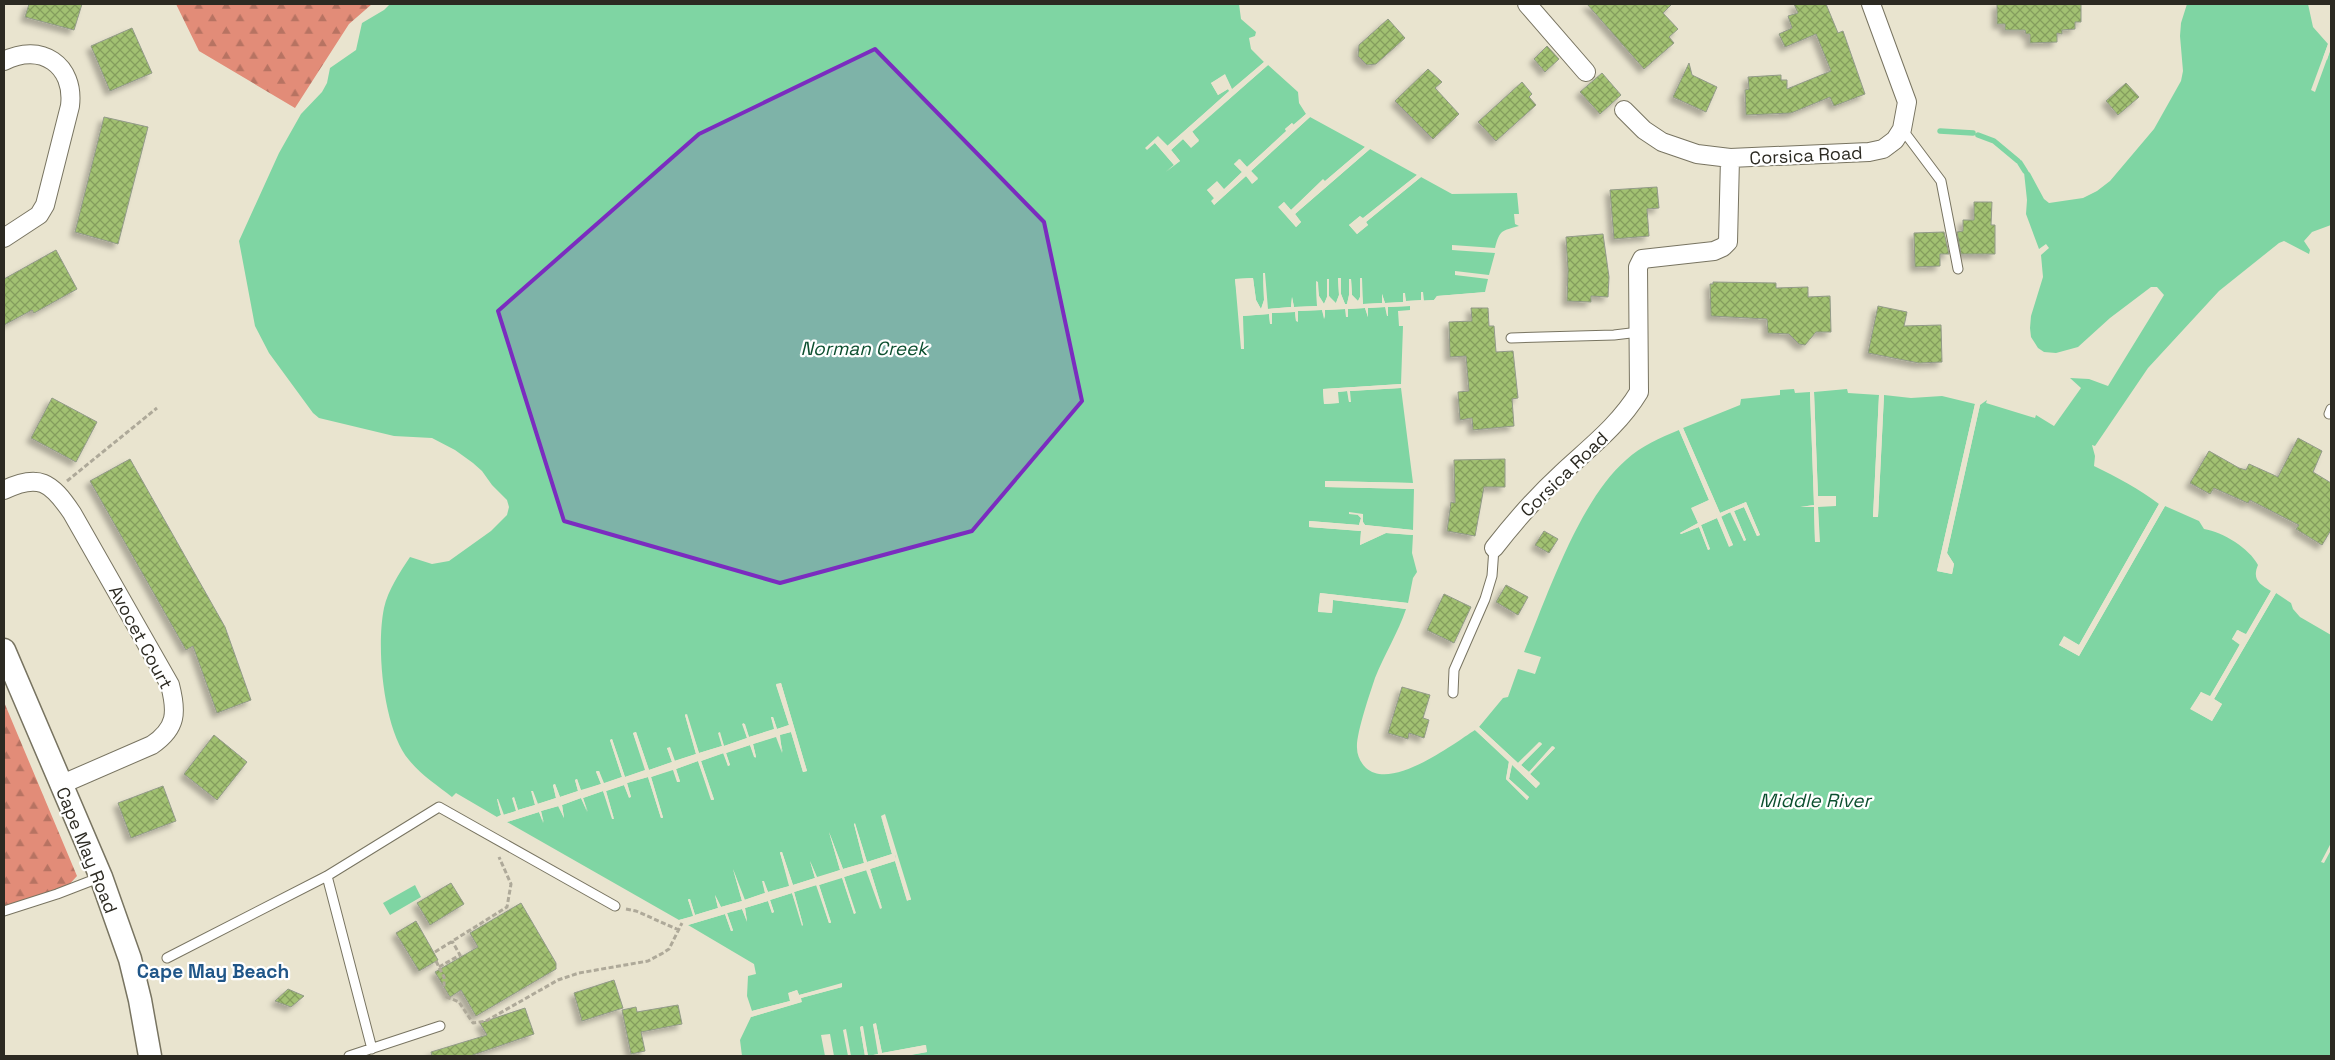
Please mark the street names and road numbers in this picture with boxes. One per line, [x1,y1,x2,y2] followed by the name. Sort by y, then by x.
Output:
[1749,141,1863,169] street label: Corsica Road
[1515,426,1613,522] street label: Corsica Road
[104,581,178,693] street label: Avocet Court
[51,783,123,917] street label: Cape May Road

